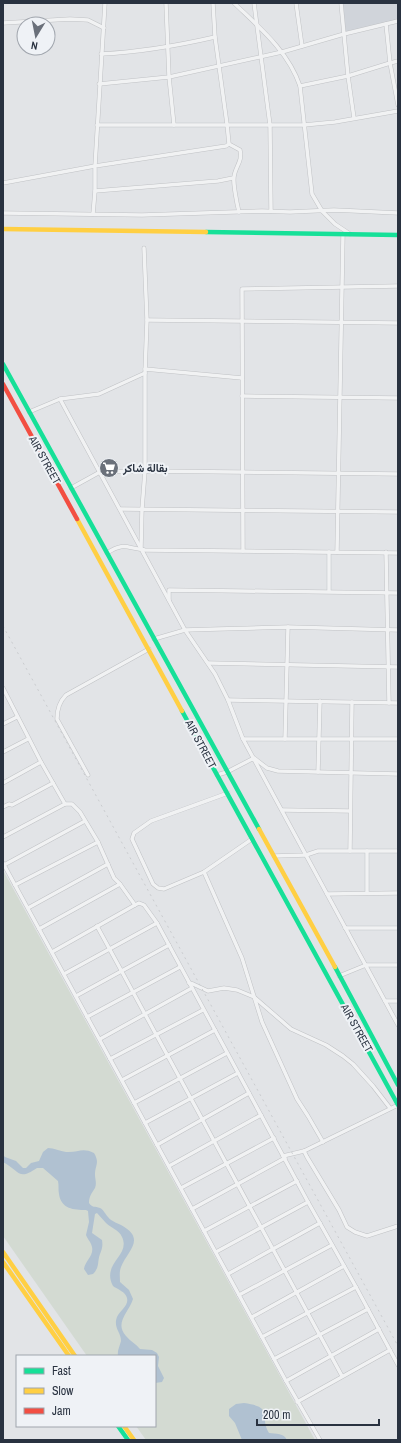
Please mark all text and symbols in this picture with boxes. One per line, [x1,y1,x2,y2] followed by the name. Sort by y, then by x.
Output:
[16,16,56,56] north arrow
[30,38,39,53] text: N
[26,432,64,487] street label: AIR STREET
[98,457,120,479] supermarket icon: بقالة شاكر
[122,461,168,475] place label: بقالة شاكر
[182,716,220,771] street label: AIR STREET
[338,1000,376,1055] street label: AIR STREET
[16,1355,156,1427] legend
[52,1363,71,1379] text: Fast
[52,1383,74,1399] text: Slow
[257,1401,379,1427] scale bar
[52,1403,71,1419] text: Jam
[263,1407,290,1423] text: 200 m

